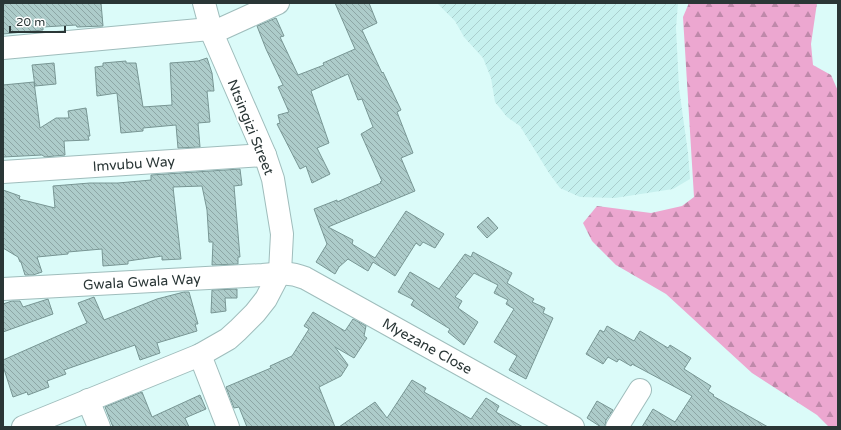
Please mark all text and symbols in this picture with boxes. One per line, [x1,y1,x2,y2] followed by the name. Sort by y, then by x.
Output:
[10,8,65,34] scale bar
[16,15,45,29] text: 20 m
[224,77,278,178] street label: Ntsingizi Street
[92,153,176,175] street label: Imvubu Way
[82,270,202,294] street label: Gwala Gwala Way
[379,315,475,378] street label: Myezane Close

